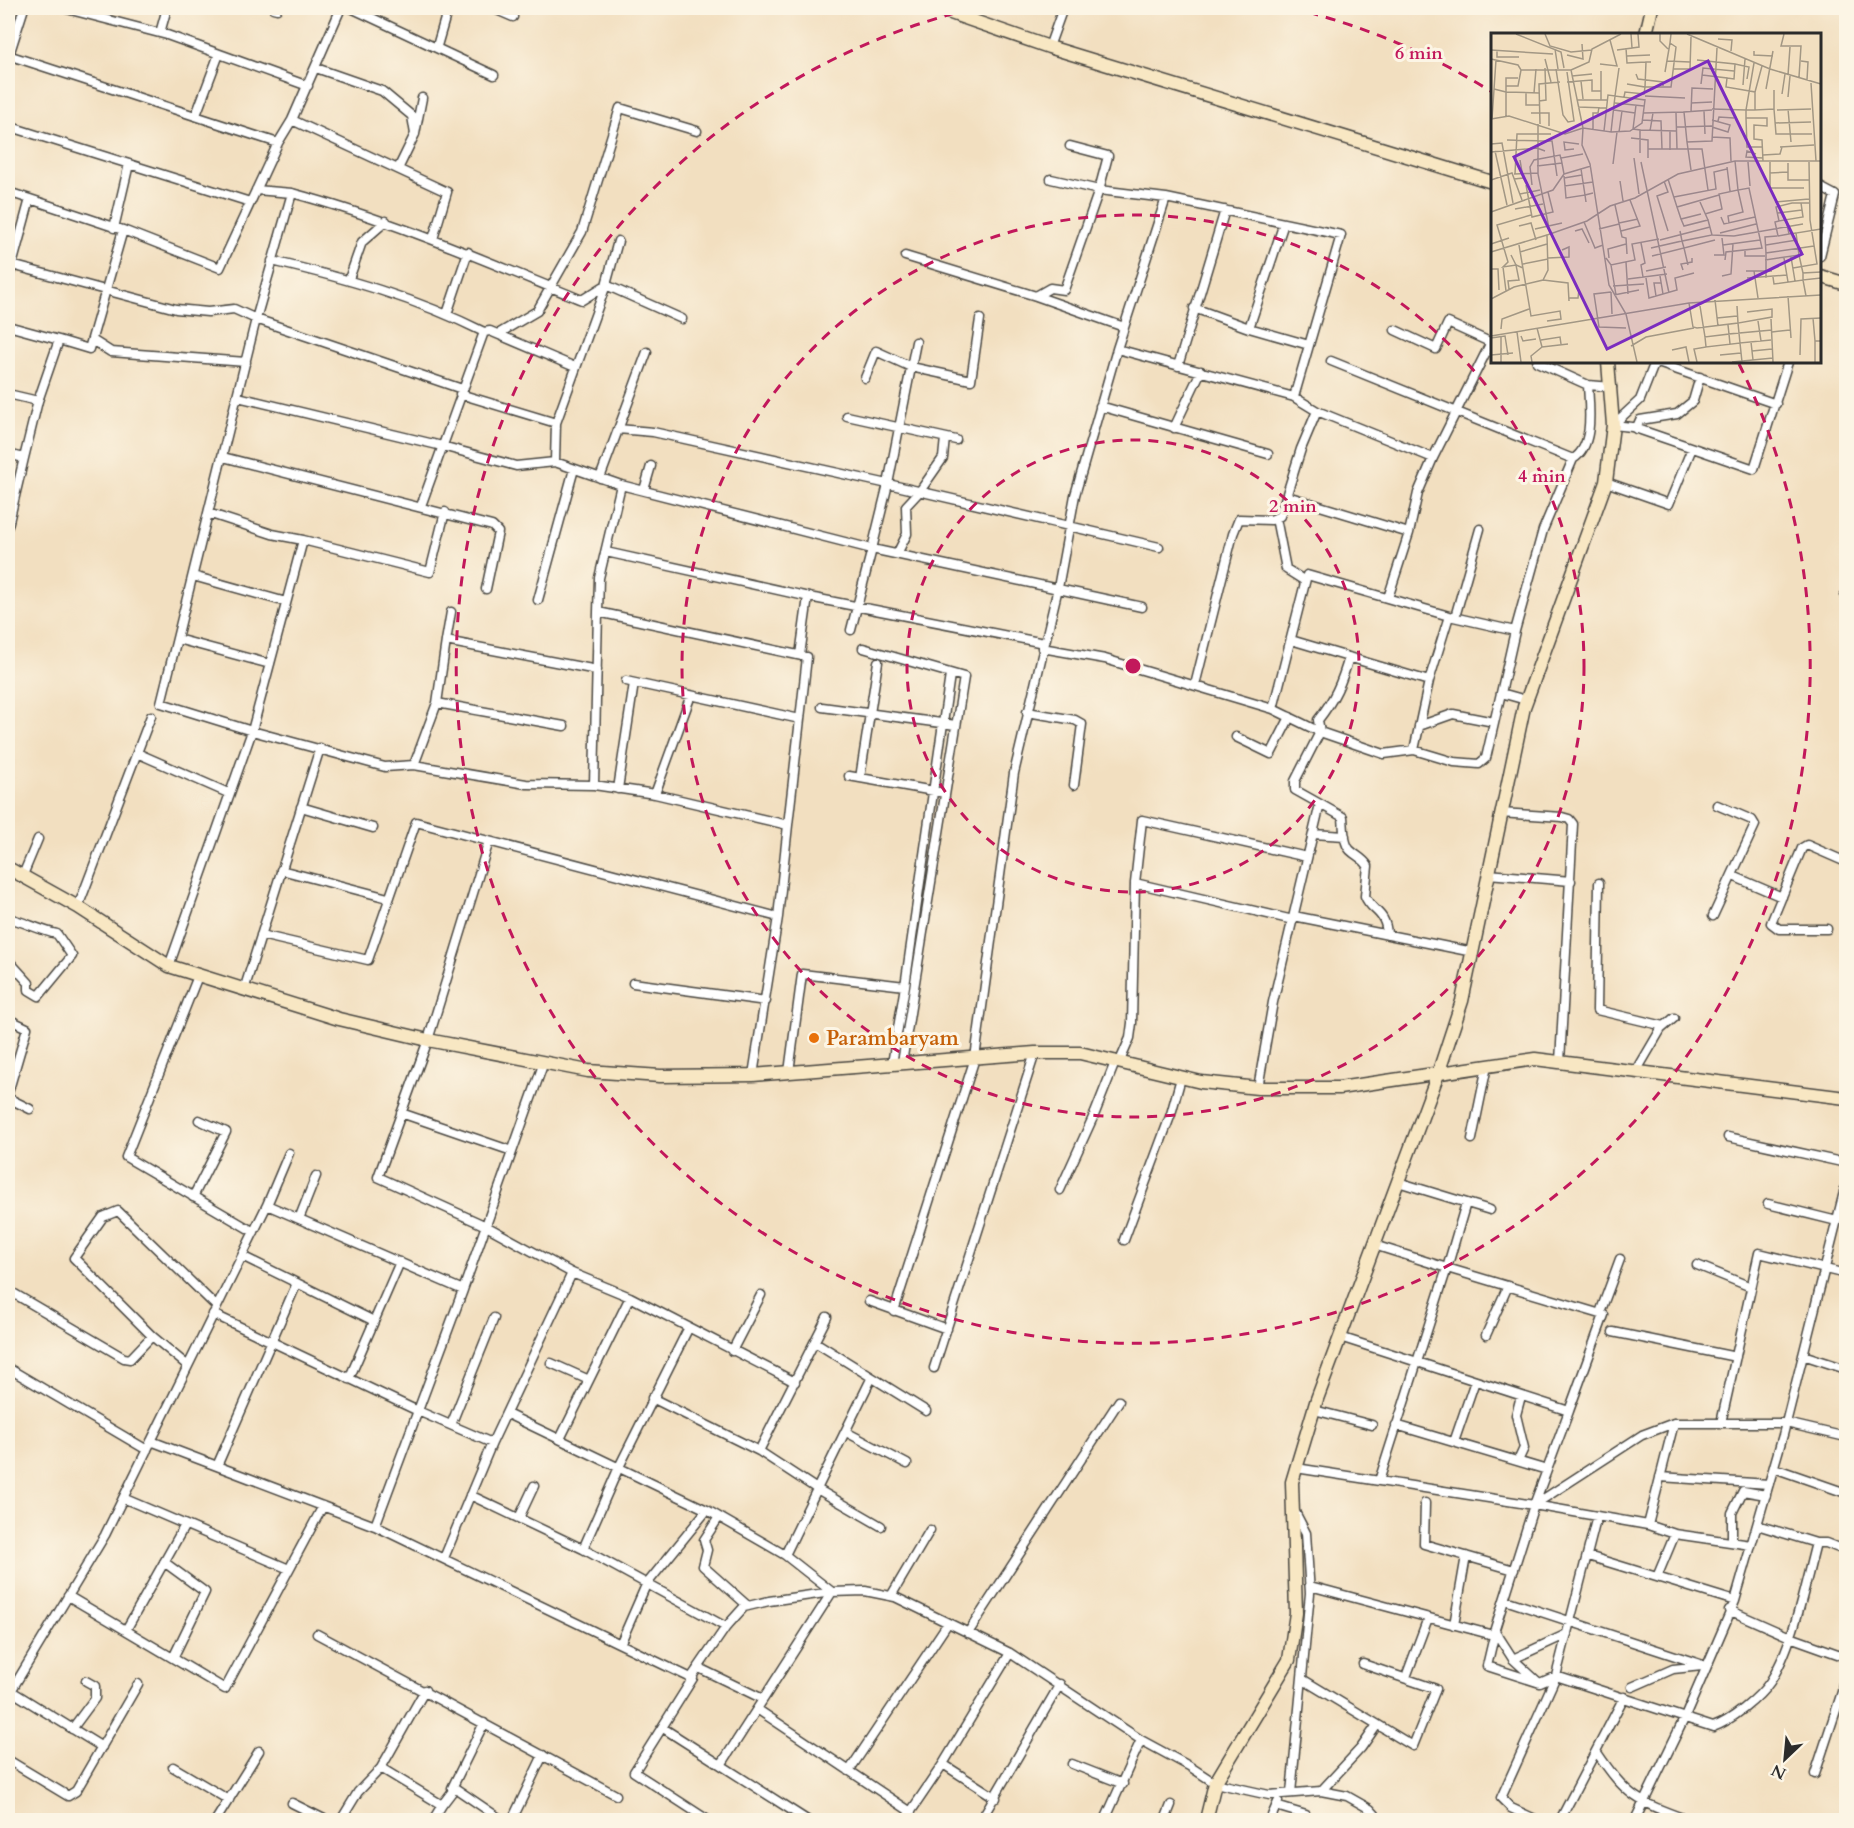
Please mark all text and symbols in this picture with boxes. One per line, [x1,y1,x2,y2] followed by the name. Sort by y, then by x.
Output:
[1491,33,1821,363] inset map
[1395,41,1443,66] text: 6 min
[1518,464,1566,489] text: 4 min
[1269,494,1317,519] text: 2 min
[1123,656,1143,676] centre of rings
[826,1024,960,1053] place label: Parambaryam
[807,1031,821,1045] marker: Parambaryam
[1755,1729,1815,1789] north arrow
[1768,1759,1790,1785] text: N

